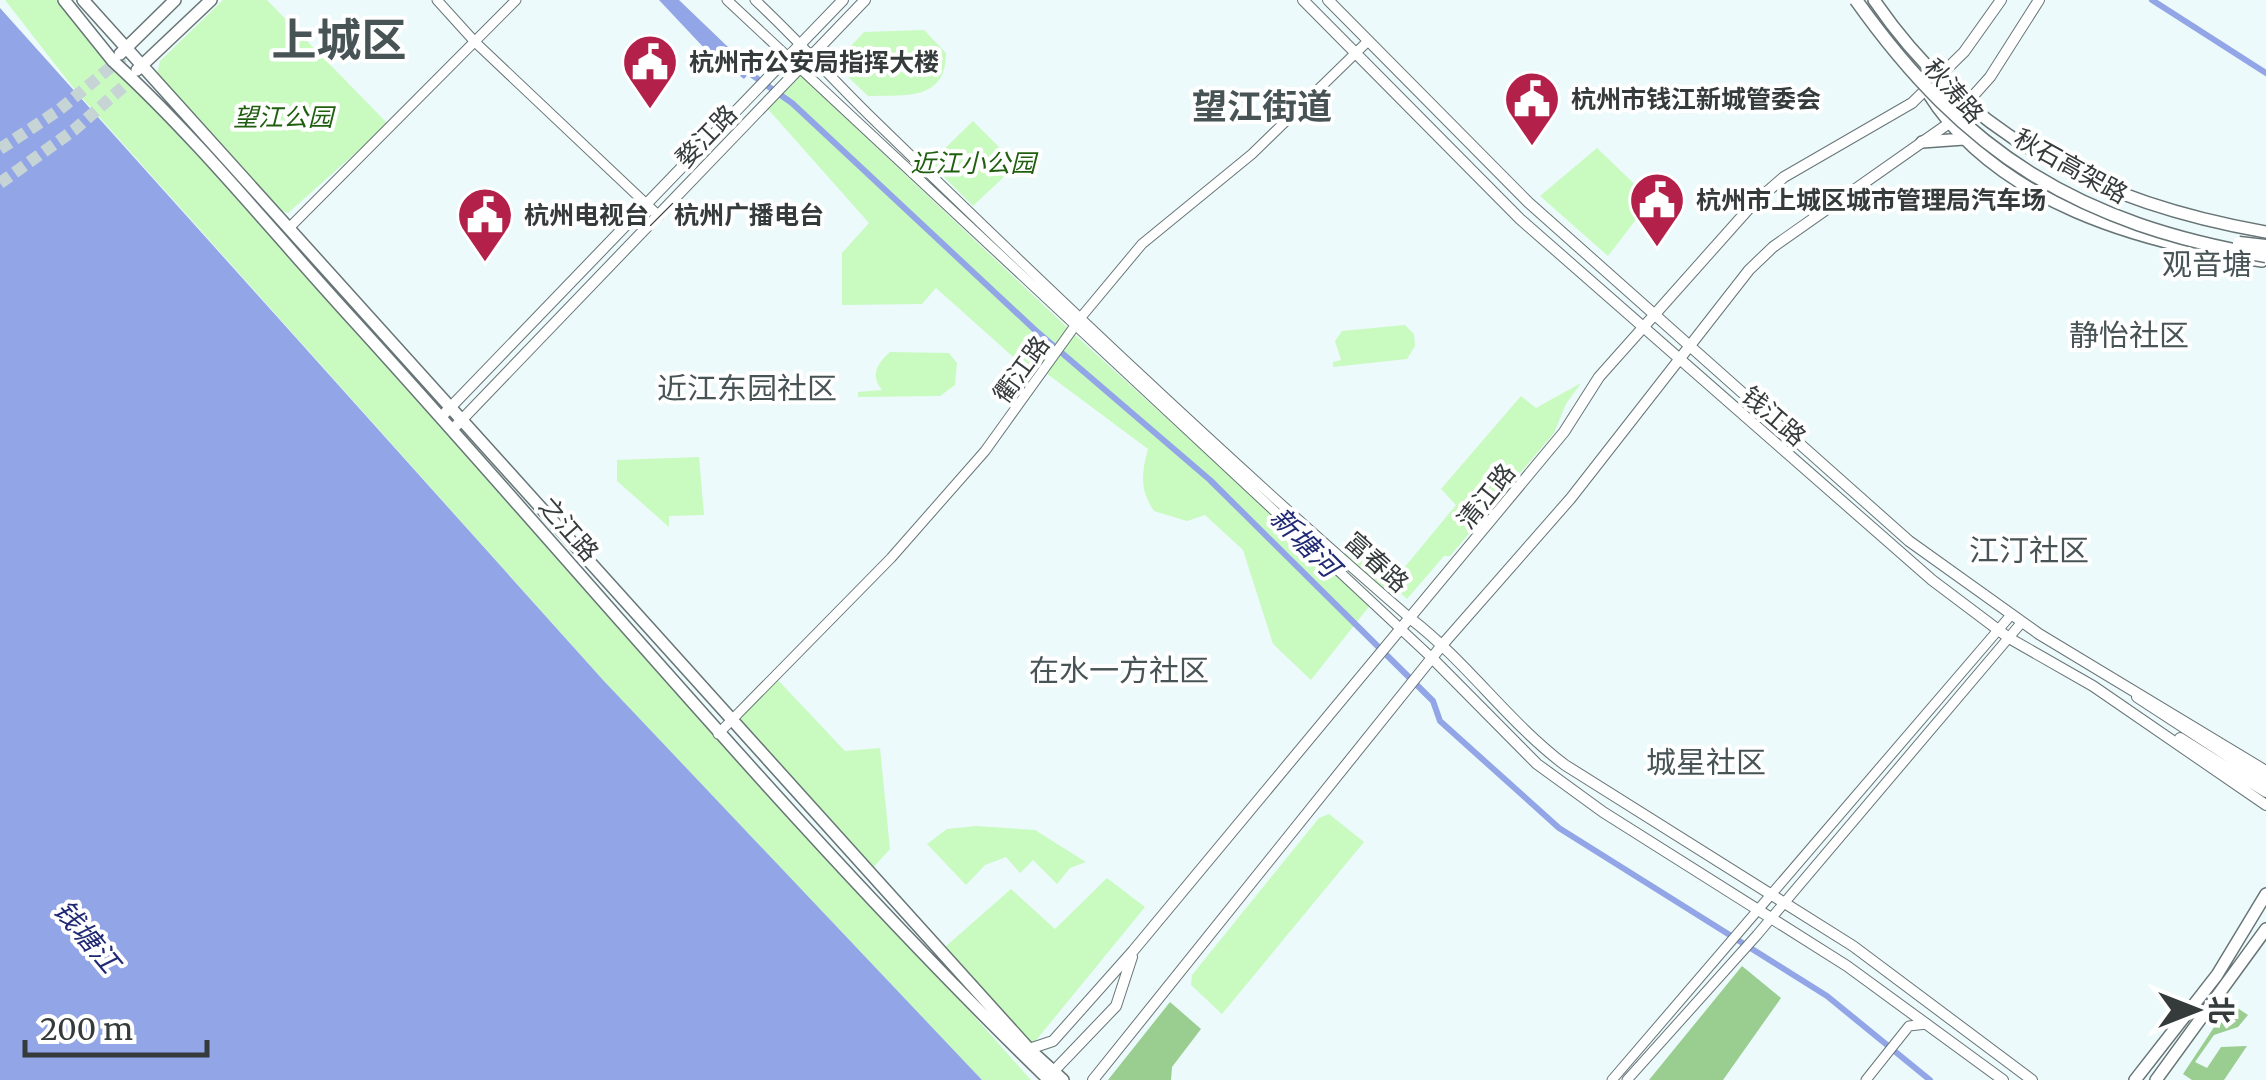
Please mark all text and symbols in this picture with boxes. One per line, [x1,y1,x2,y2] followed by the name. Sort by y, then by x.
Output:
[271,12,407,68] district label: 上城区
[620,32,680,111] public building icon: 杭州市公安局指挥大楼
[689,46,939,78] place label: 杭州市公安局指挥大楼
[1917,52,1991,130] street label: 秋涛路
[1502,69,1562,148] public building icon: 杭州市钱江新城管委会
[1571,83,1821,115] place label: 杭州市钱江新城管委会
[1192,85,1332,129] district label: 望江街道
[668,98,744,174] street label: 婺江路
[233,101,336,133] park label: 望江公园
[2009,122,2133,210] street label: 秋石高架路
[910,147,1038,179] park label: 近江小公园
[1627,170,1687,249] public building icon: 杭州市上城区城市管理局汽车场
[1696,184,2046,216] place label: 杭州市上城区城市管理局汽车场
[455,185,515,264] public building icon: 杭州电视台／杭州广播电台
[524,199,824,231] place label: 杭州电视台／杭州广播电台
[2162,245,2252,283] district label: 观音塘
[2069,316,2189,354] district label: 静怡社区
[986,329,1056,409] street label: 衢江路
[657,369,837,407] district label: 近江东园社区
[1735,379,1813,453] street label: 钱江路
[1450,457,1522,535] street label: 清江路
[532,490,606,568] street label: 之江路
[1263,500,1351,588] water label: 新塘河
[1338,525,1416,599] street label: 富春路
[1969,531,2089,569] district label: 江汀社区
[1029,651,1209,689] district label: 在水一方社区
[1646,743,1766,781] district label: 城星社区
[46,892,130,982] water label: 钱塘江
[2146,960,2246,1060] north arrow
[25,995,208,1057] scale bar
[2203,996,2239,1024] text: 北
[40,1010,133,1048] text: 200 m

